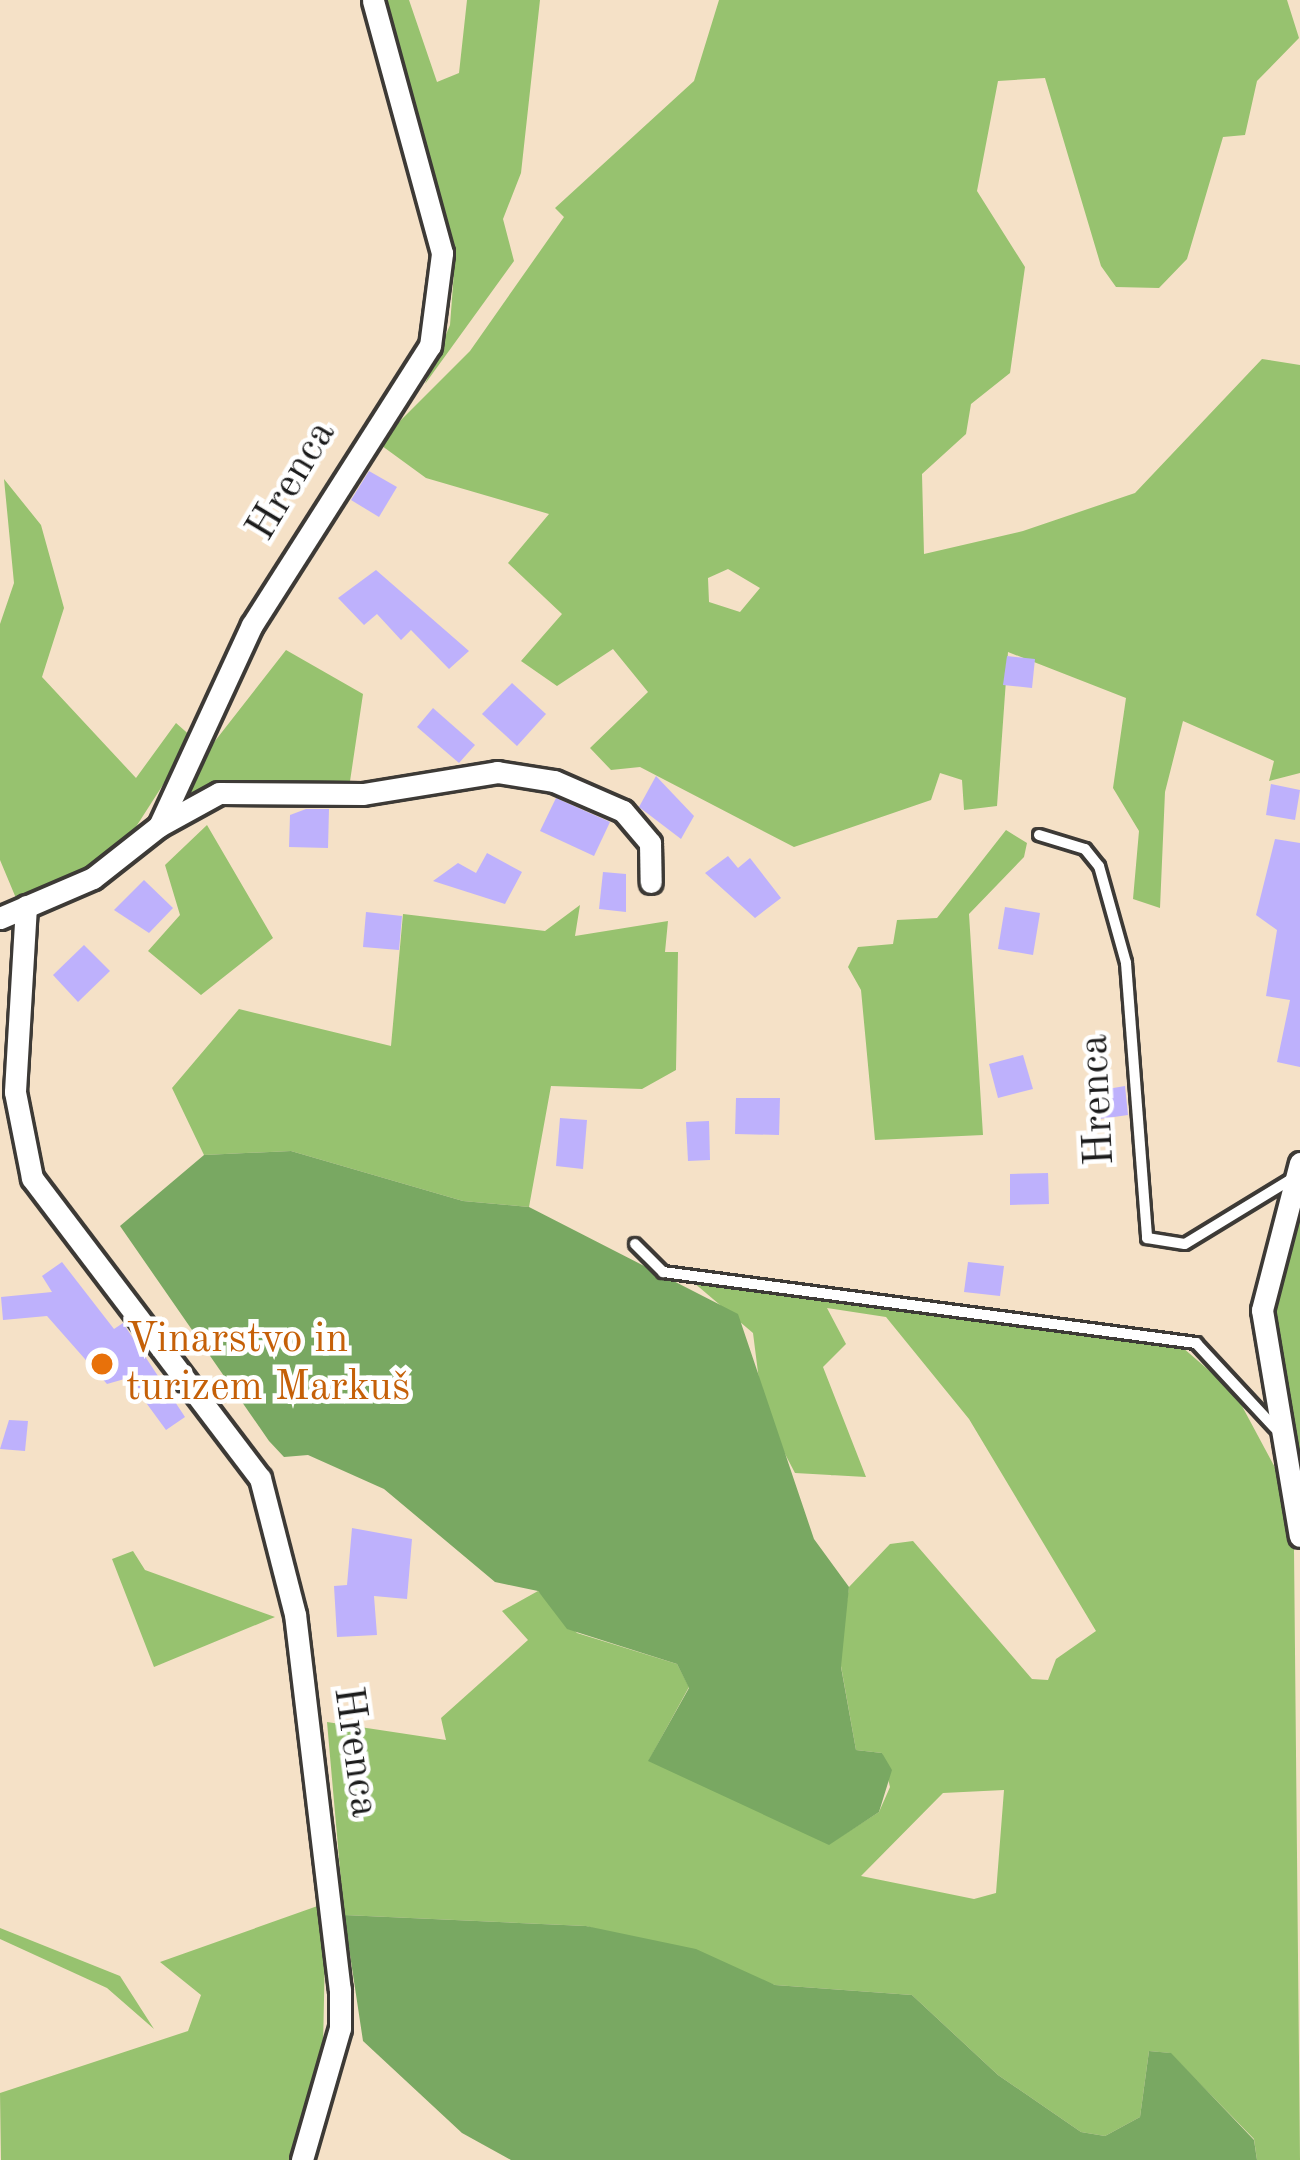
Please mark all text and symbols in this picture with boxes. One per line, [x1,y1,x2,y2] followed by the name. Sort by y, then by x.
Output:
[237,412,347,550] street label: Hrenca
[1069,1033,1127,1167] street label: Hrenca
[126,1315,410,1414] place label: Vinarstvo in turizem Markuš
[89,1351,115,1377] marker: Vinarstvo in turizem Markuš
[321,1683,389,1821] street label: Hrenca

